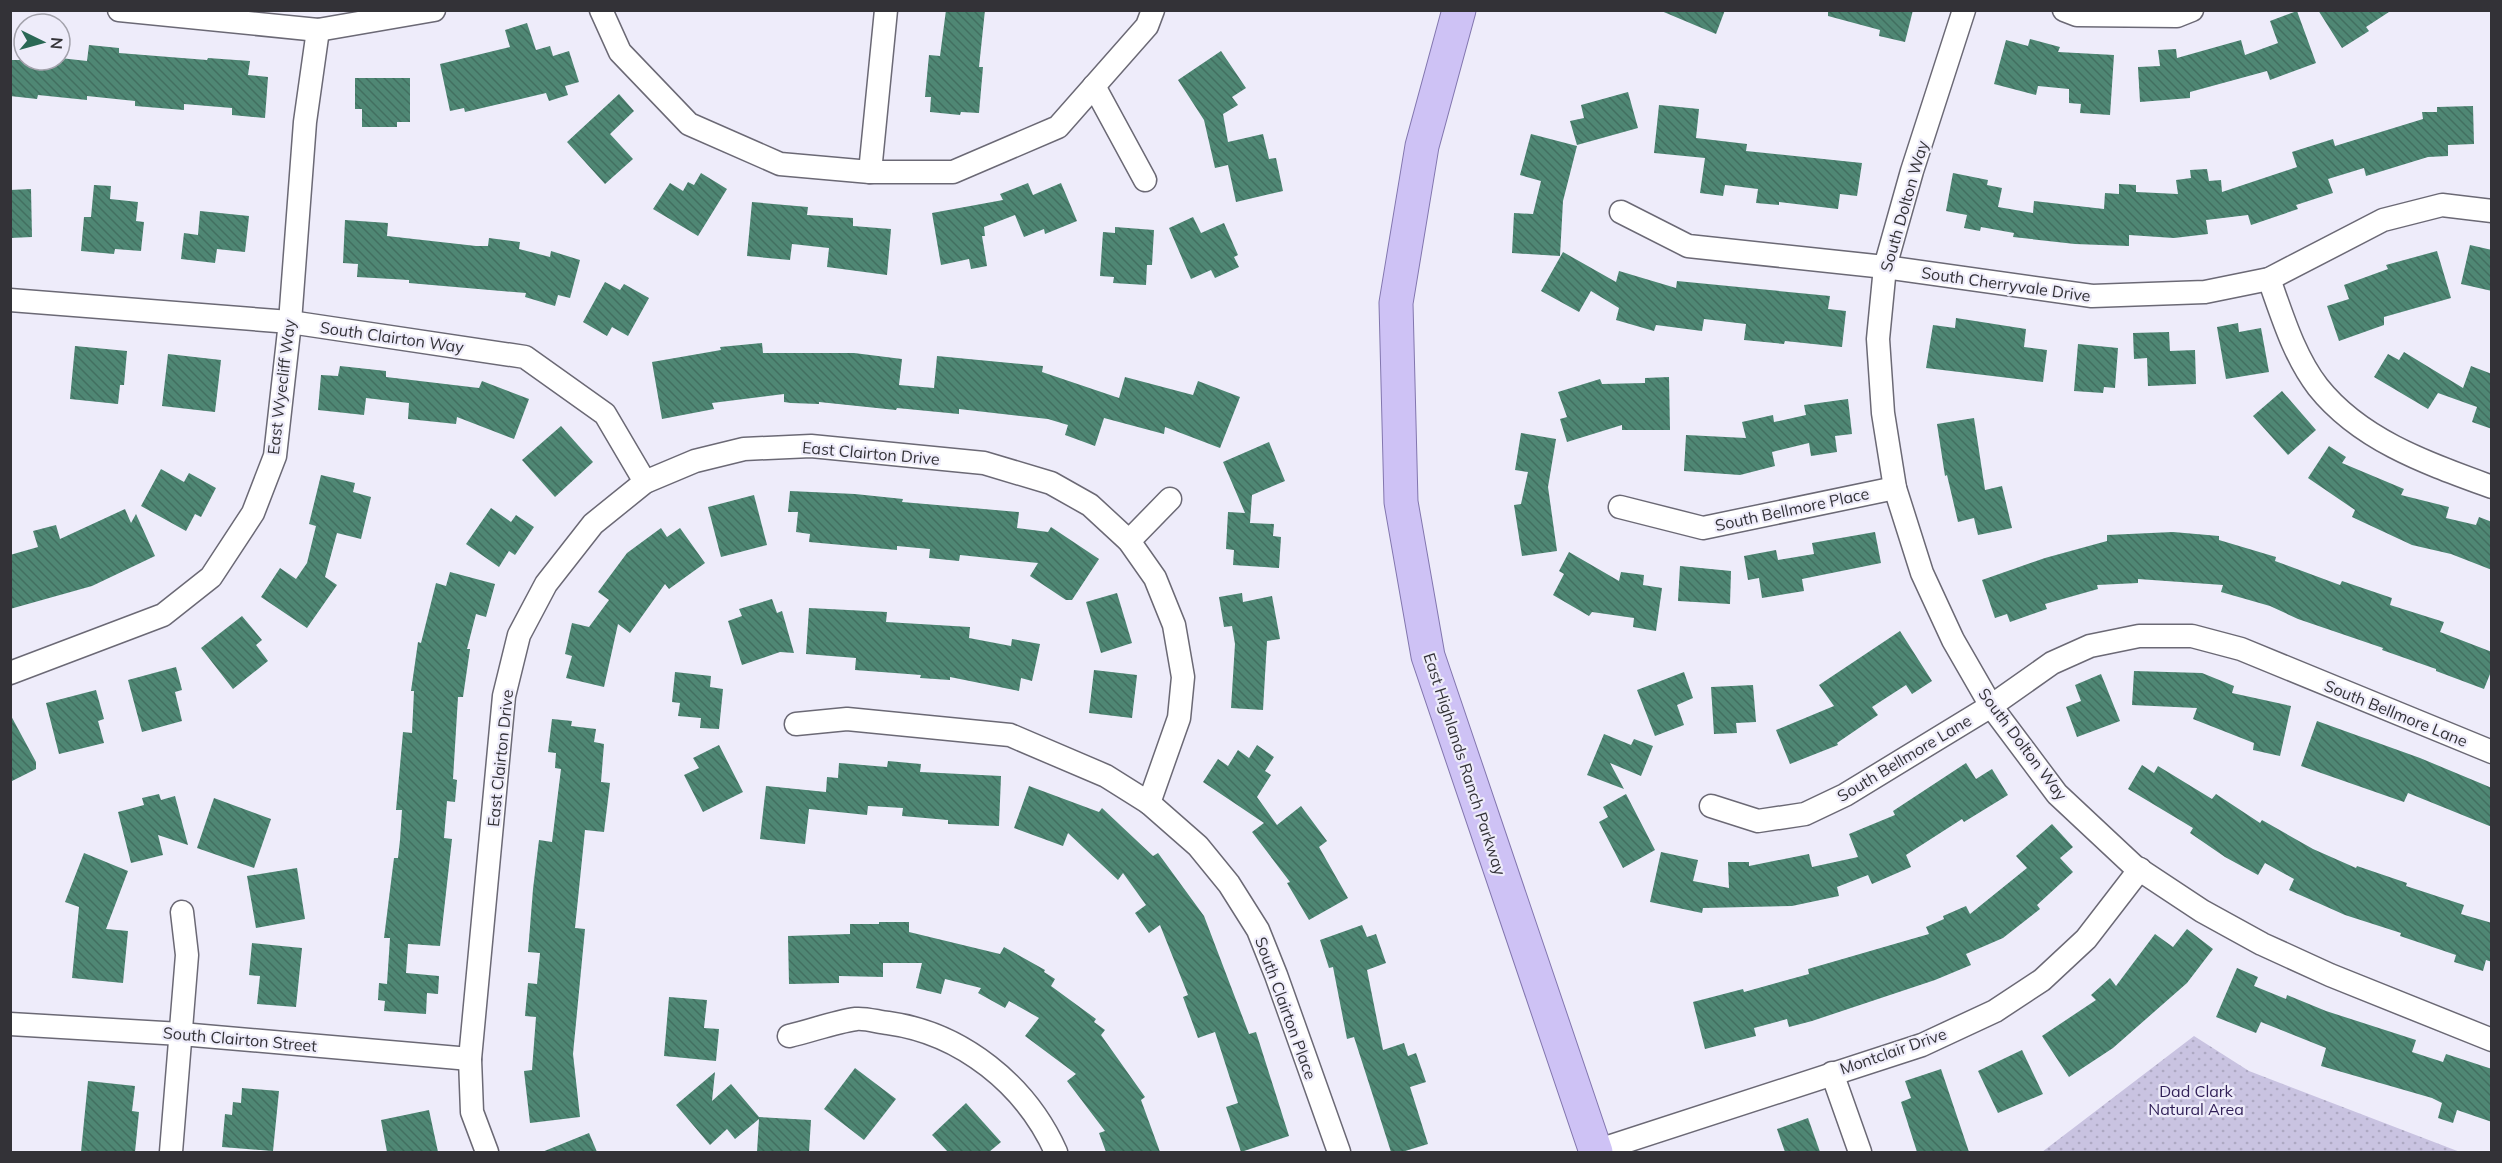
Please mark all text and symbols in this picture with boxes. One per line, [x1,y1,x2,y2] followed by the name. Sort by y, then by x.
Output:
[12,12,72,72] north arrow
[46,36,67,50] text: N
[1876,138,1932,274] street label: South Dolton Way
[1920,262,2092,306] street label: South Cherryvale Drive
[319,317,466,357] street label: South Clairton Way
[263,318,299,456] street label: East Wyecliff Way
[801,437,941,469] street label: East Clairton Drive
[1713,483,1871,535] street label: South Bellmore Place
[1420,650,1511,878] street label: East Highlands Ranch Parkway
[2321,675,2471,751] street label: South Bellmore Lane
[1974,684,2072,805] street label: South Dolton Way
[483,688,517,828] street label: East Clairton Drive
[1833,710,1975,806] street label: South Bellmore Lane
[1251,934,1321,1082] street label: South Clairton Place
[162,1022,318,1056] street label: South Clairton Street
[1837,1023,1949,1079] street label: Montclair Drive
[2148,1081,2244,1119] park label: Dad Clark Natural Area

